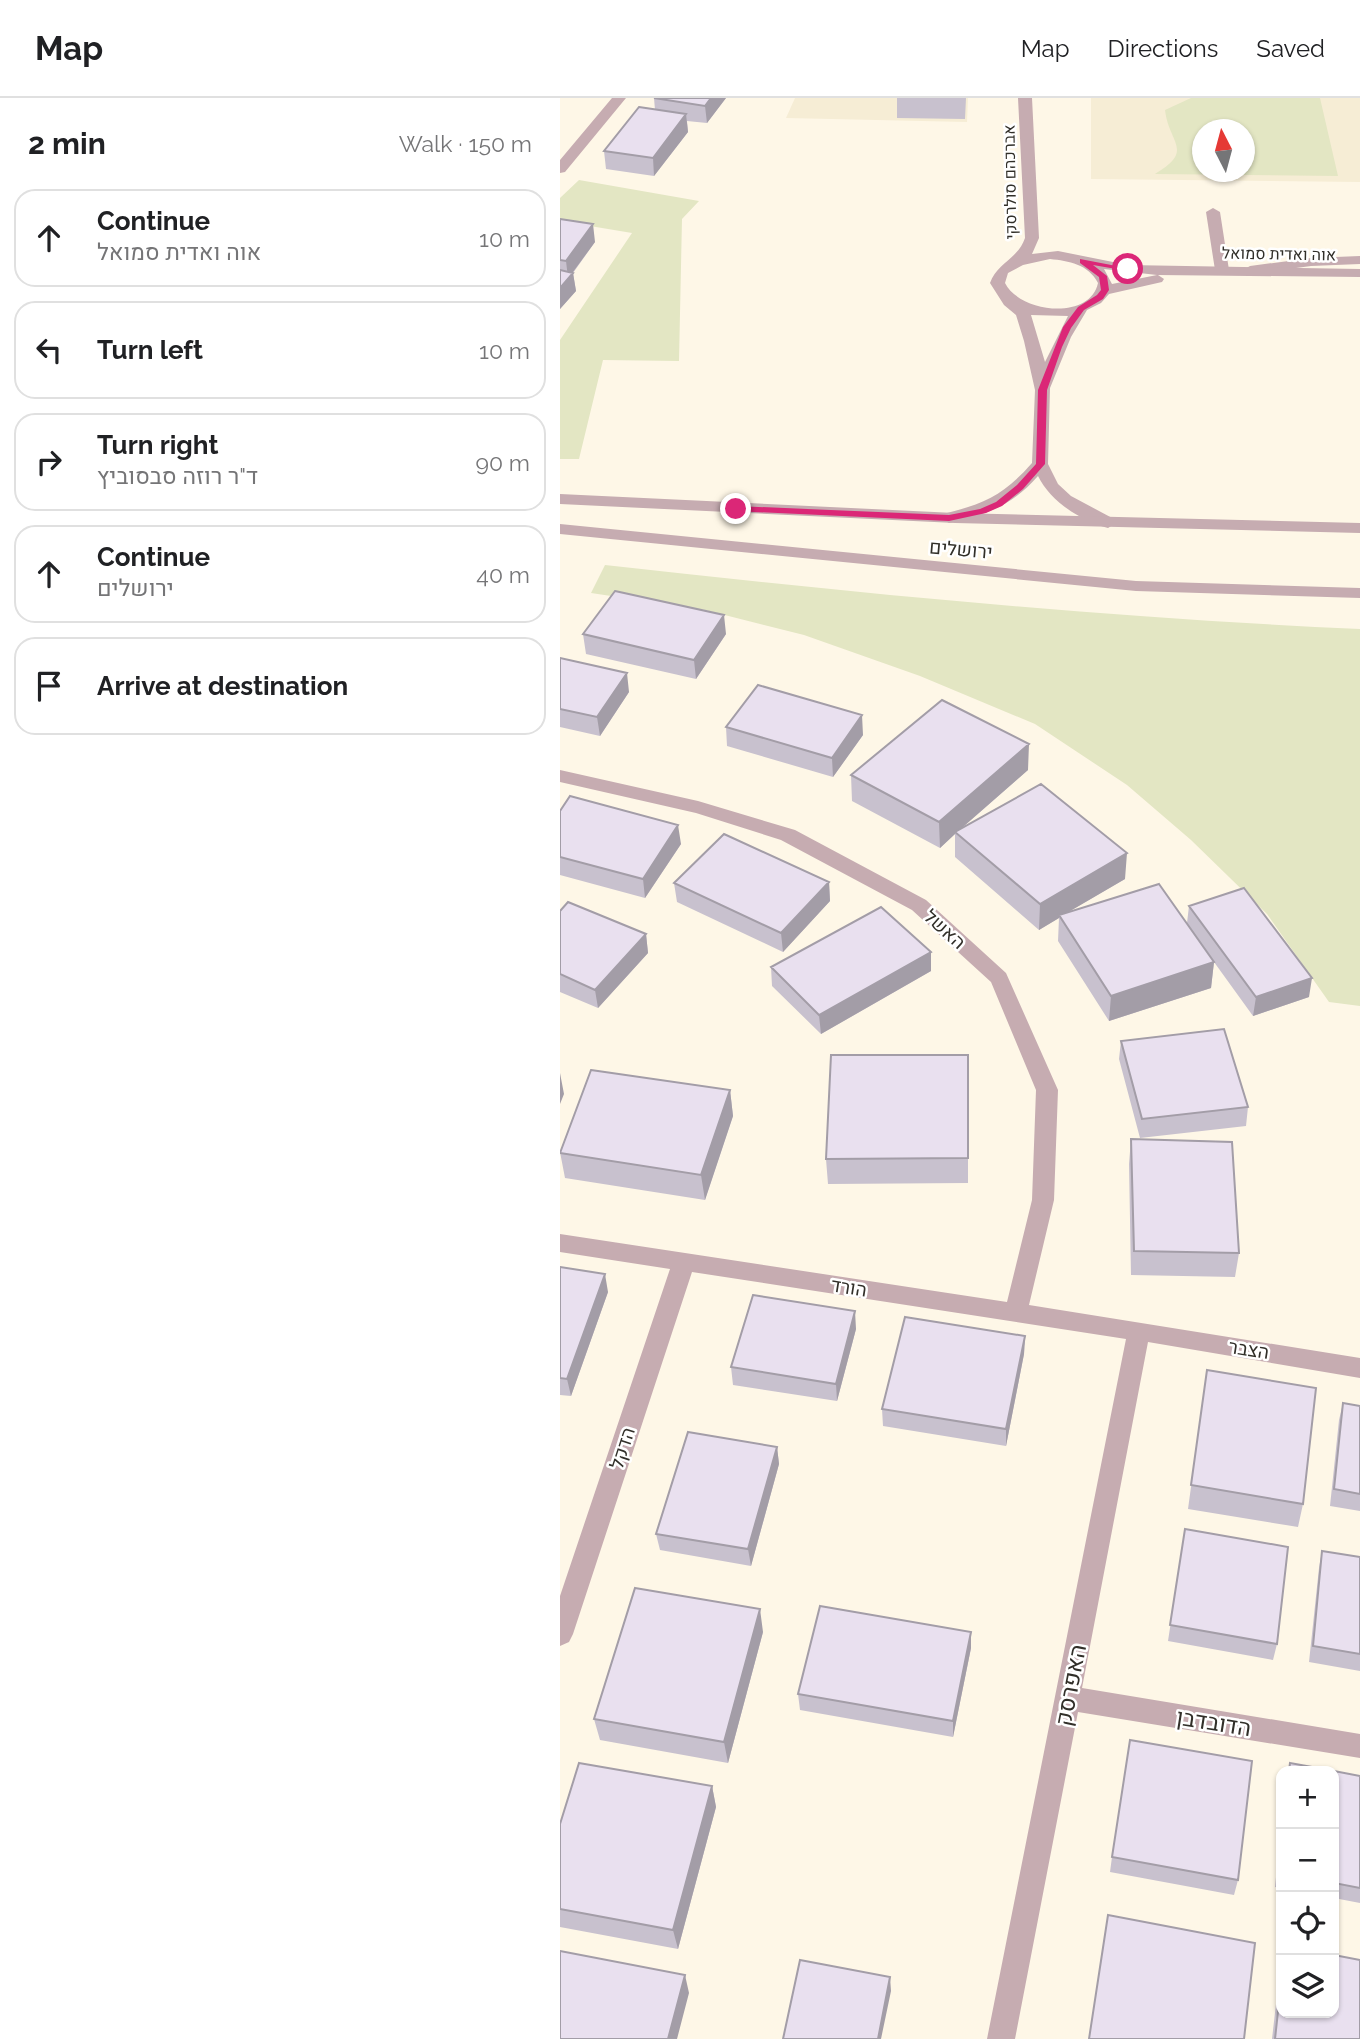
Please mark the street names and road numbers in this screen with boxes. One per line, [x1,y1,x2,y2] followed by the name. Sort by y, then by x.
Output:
[999,124,1021,240] street label: אברכהם סולרסקי
[1222,244,1336,264] street label: אוה ואדית סמואל
[929,535,993,563] street label: ירושלים
[920,905,970,953] street label: האשל
[830,1273,868,1301] street label: הורד
[1227,1335,1271,1363] street label: הצבר
[605,1424,639,1472] street label: הדקל
[1049,1642,1091,1728] street label: האפרסק
[1175,1703,1253,1741] street label: הדובדבן

